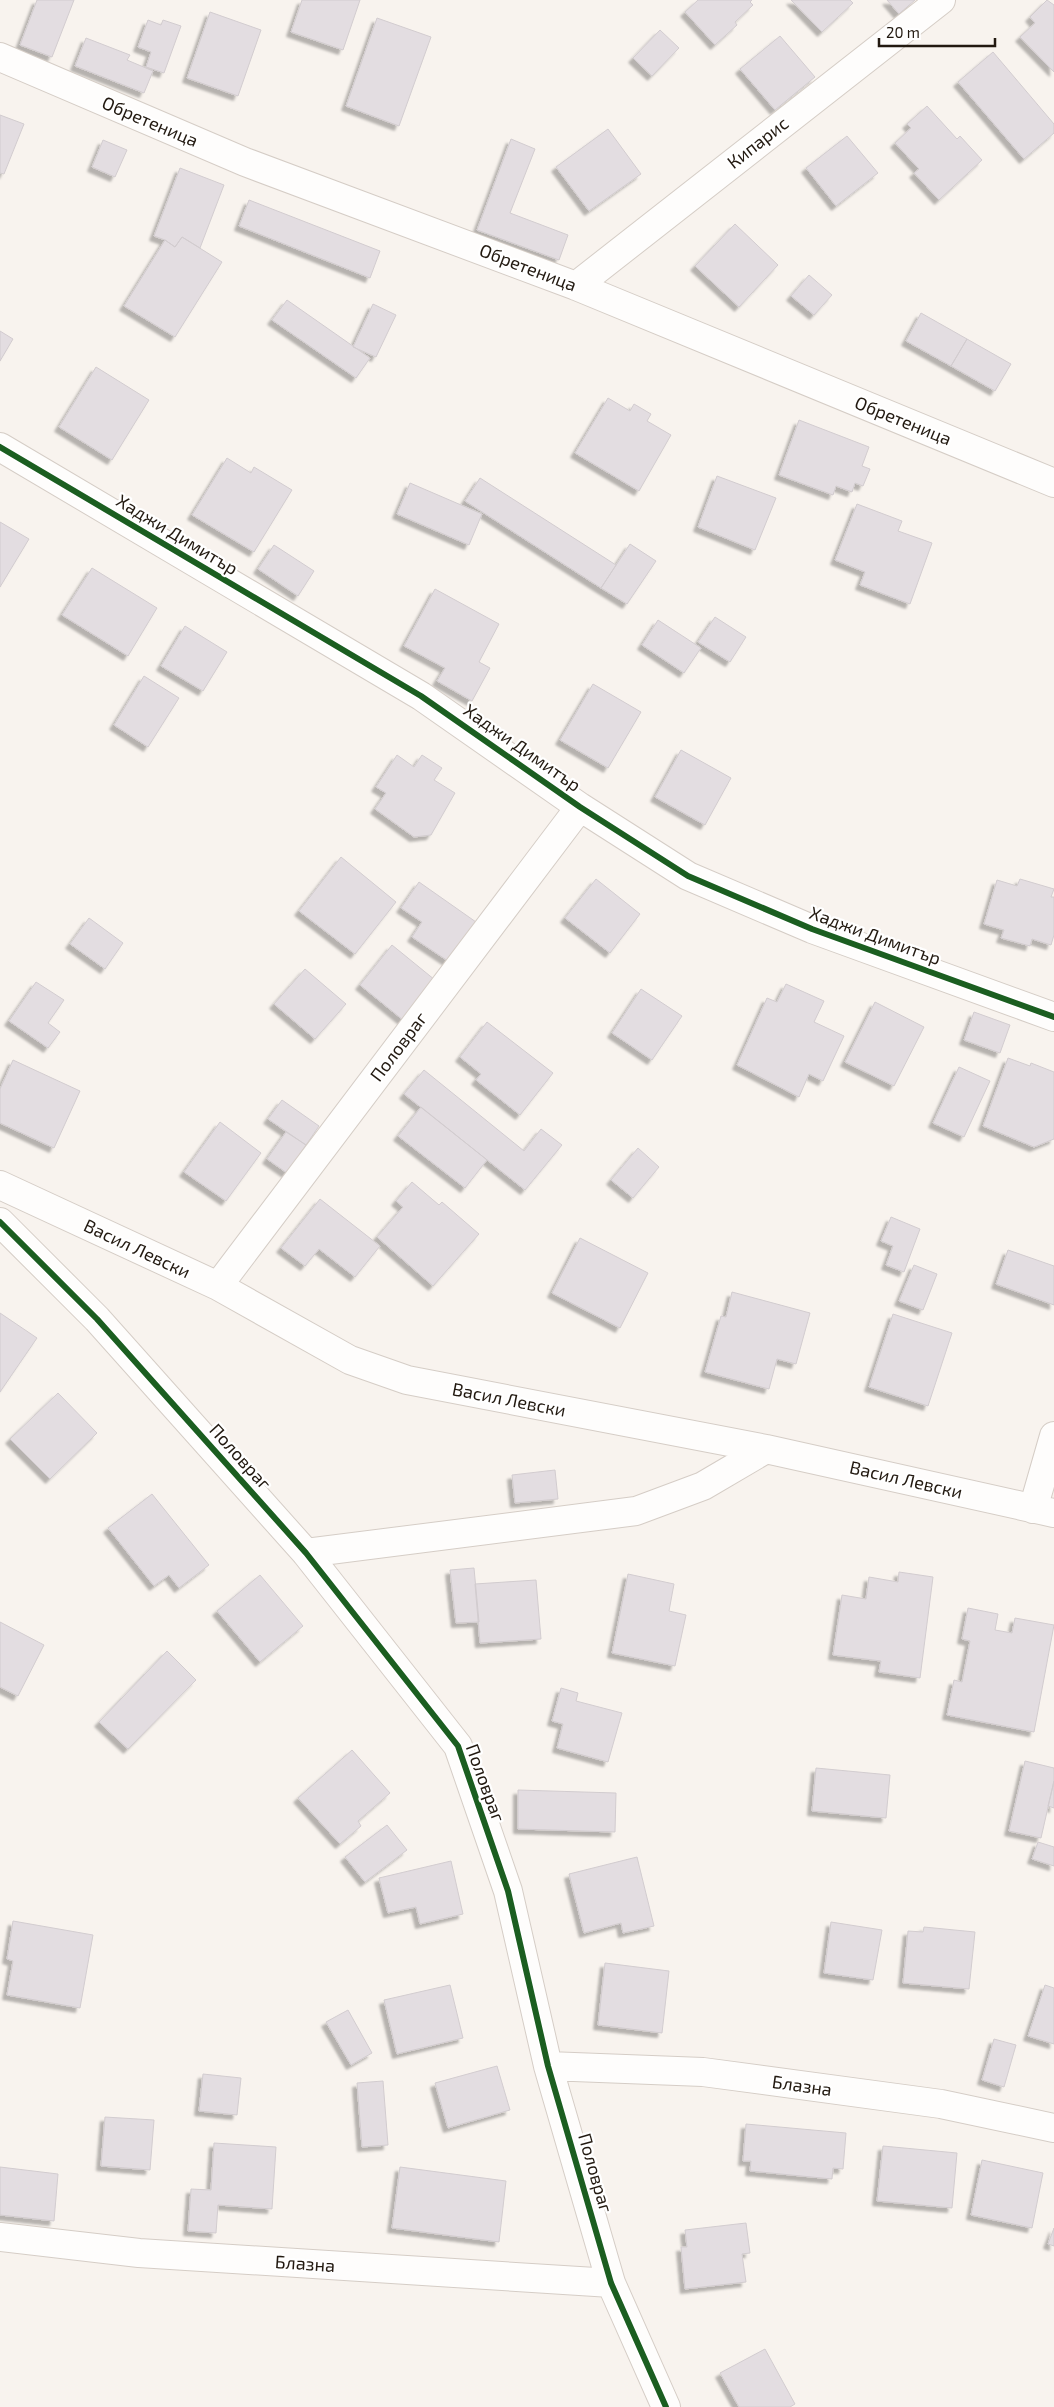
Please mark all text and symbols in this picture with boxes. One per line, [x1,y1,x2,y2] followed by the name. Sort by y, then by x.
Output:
[879,15,995,47] scale bar
[886,23,920,41] text: 20 m
[99,91,202,151] street label: Обретеница
[722,111,792,173] street label: Кипарис
[477,238,580,296] street label: Обретеница
[852,391,955,449] street label: Обретеница
[113,489,242,579] street label: Хаджи Димитър
[460,699,585,796] street label: Хаджи Димитър
[807,901,944,969] street label: Хаджи Димитър
[365,1007,431,1085] street label: Половраг
[81,1214,194,1282] street label: Васил Левски
[451,1377,568,1421] street label: Васил Левски
[205,1419,276,1494] street label: Половраг
[848,1455,965,1503] street label: Васил Левски
[462,1741,510,1825] street label: Половраг
[771,2070,833,2100] street label: Блазна
[574,2131,618,2215] street label: Половраг
[274,2250,336,2276] street label: Блазна

